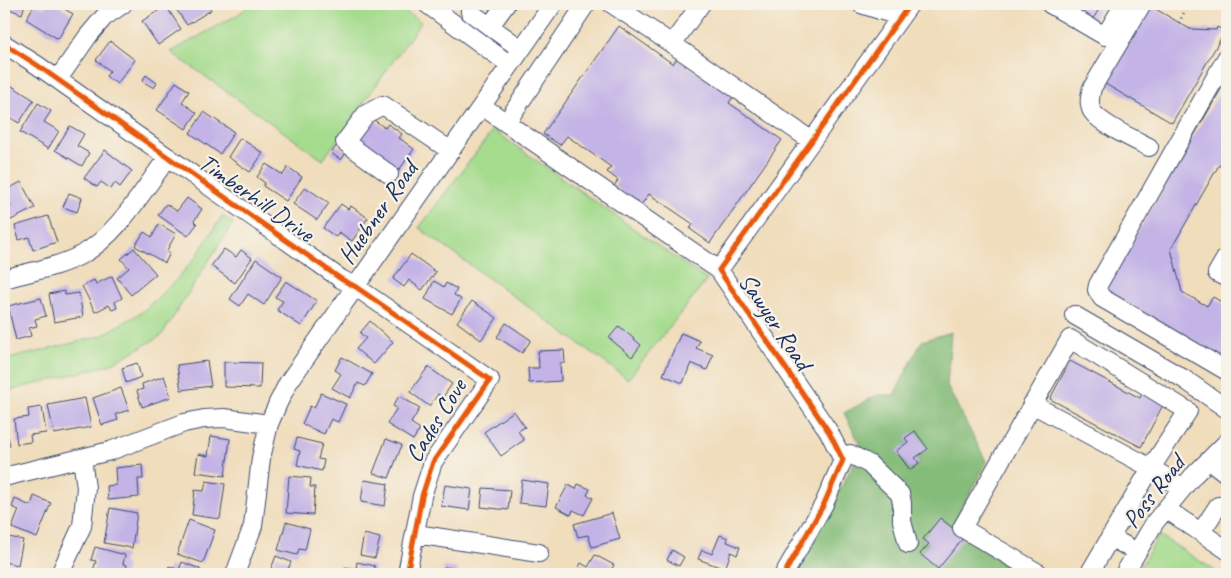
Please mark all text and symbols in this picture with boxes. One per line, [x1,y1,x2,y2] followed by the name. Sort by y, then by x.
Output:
[192,146,322,250] street label: Timberhill Drive
[331,151,427,270] street label: Huebner Road
[731,267,822,380] street label: Sawyer Road
[398,371,475,468] street label: Cades Cove
[1115,446,1194,535] street label: Poss Road

